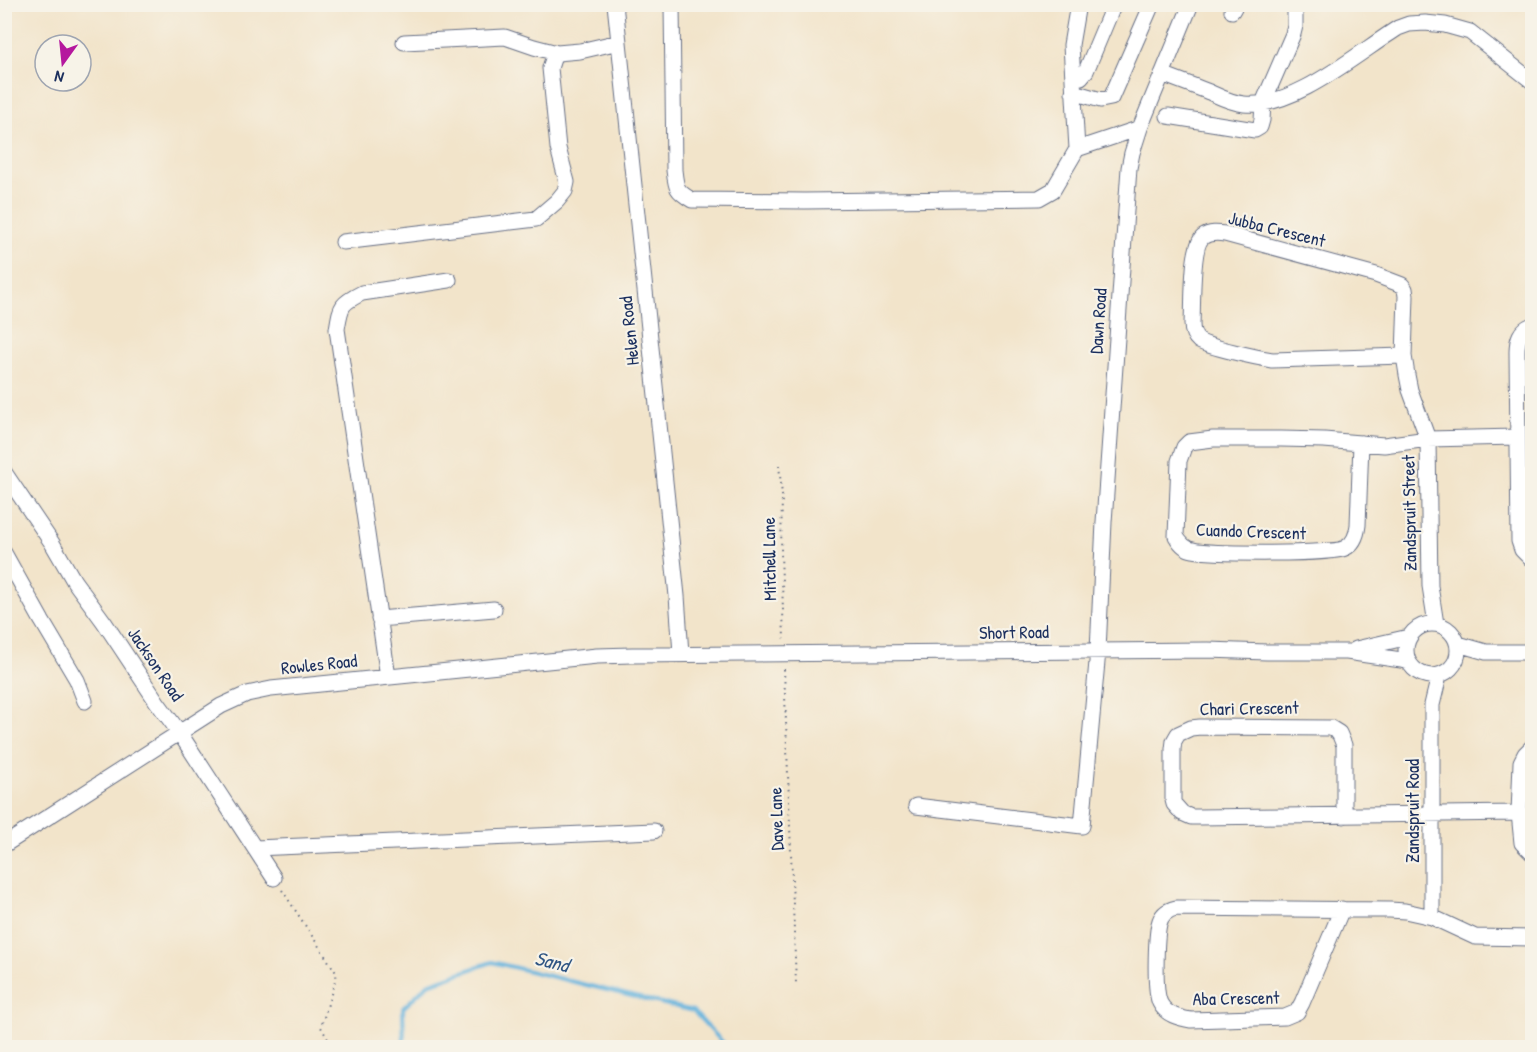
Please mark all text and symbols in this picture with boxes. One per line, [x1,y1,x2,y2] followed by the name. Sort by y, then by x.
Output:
[33,33,93,93] north arrow
[52,66,66,89] text: N
[1226,205,1329,253] street label: Jubba Crescent
[1083,287,1113,355] street label: Dawn Road
[613,295,645,367] street label: Helen Road
[1395,454,1423,571] street label: Zandspruit Street
[756,517,782,601] street label: Mitchell Lane
[1196,517,1307,545] street label: Cuando Crescent
[979,619,1049,645] street label: Short Road
[122,622,190,706] street label: Jackson Road
[280,648,358,680] street label: Rowles Road
[1199,695,1299,721] street label: Chari Crescent
[1400,759,1425,863] street label: Zandspruit Road
[762,787,790,851] street label: Dave Lane
[532,944,575,979] water label: Sand
[1192,985,1280,1011] street label: Aba Crescent

